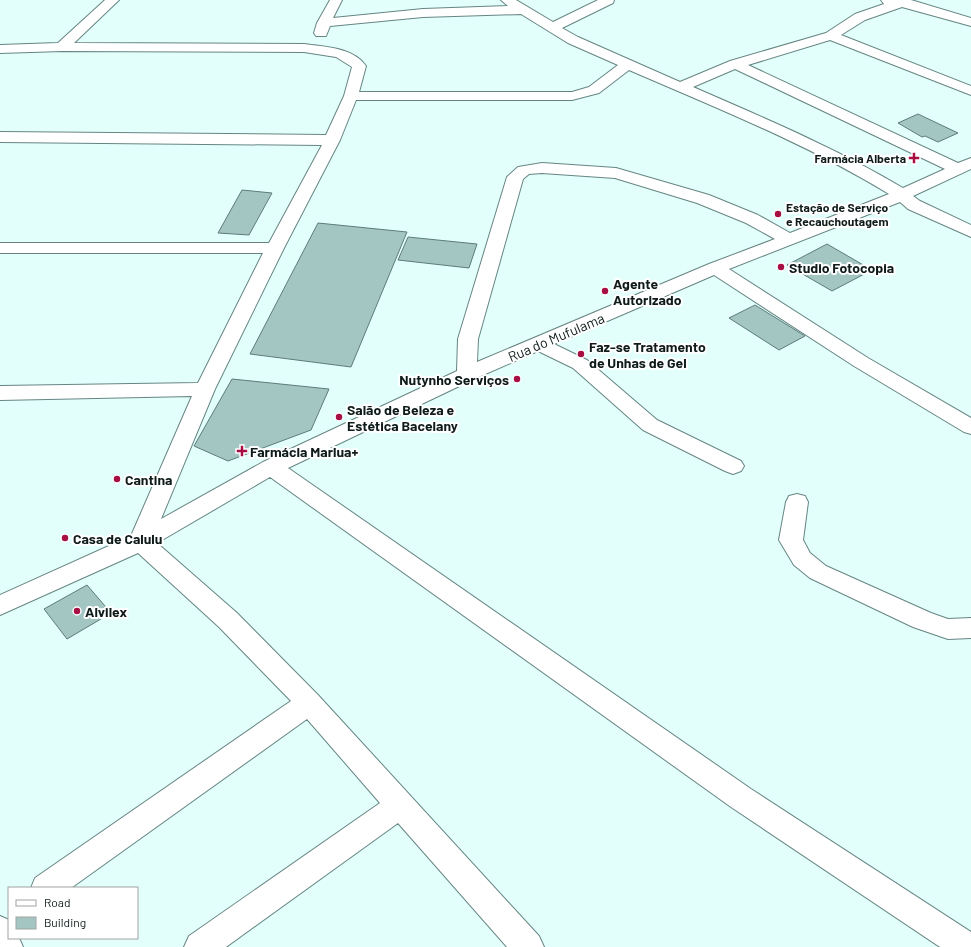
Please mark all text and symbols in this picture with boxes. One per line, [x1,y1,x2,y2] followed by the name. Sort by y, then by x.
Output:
[814,151,906,165] place label: Farmácia Alberta
[909,153,919,163] marker: Farmácia Alberta
[786,200,889,228] place label: Estação de Serviço e Recauchoutagem
[773,209,783,219] marker: Estação de Serviço e Recauchoutagem
[789,259,894,276] place label: Studio Fotocopia
[776,262,786,272] marker: Studio Fotocopia
[613,275,682,308] place label: Agente Autorizado
[600,286,610,296] marker: Agente Autorizado
[505,309,607,365] street label: Rua do Mufulama
[589,338,706,371] place label: Faz-se Tratamento de Unhas de Gel
[576,349,586,359] marker: Faz-se Tratamento de Unhas de Gel
[399,371,509,388] place label: Nutynho Serviços
[512,374,522,384] marker: Nutynho Serviços
[347,401,458,434] place label: Salão de Beleza e Estética Bacelany
[334,412,344,422] marker: Salão de Beleza e Estética Bacelany
[250,443,358,460] place label: Farmácia Marlua+
[237,446,247,456] marker: Farmácia Marlua+
[125,471,172,488] place label: Cantina
[112,474,122,484] marker: Cantina
[73,530,162,547] place label: Casa de Calulu
[60,533,70,543] marker: Casa de Calulu
[85,603,127,620] place label: Alvilex
[72,606,82,616] marker: Alvilex
[8,887,138,939] legend
[44,895,71,909] text: Road
[44,915,86,929] text: Building

